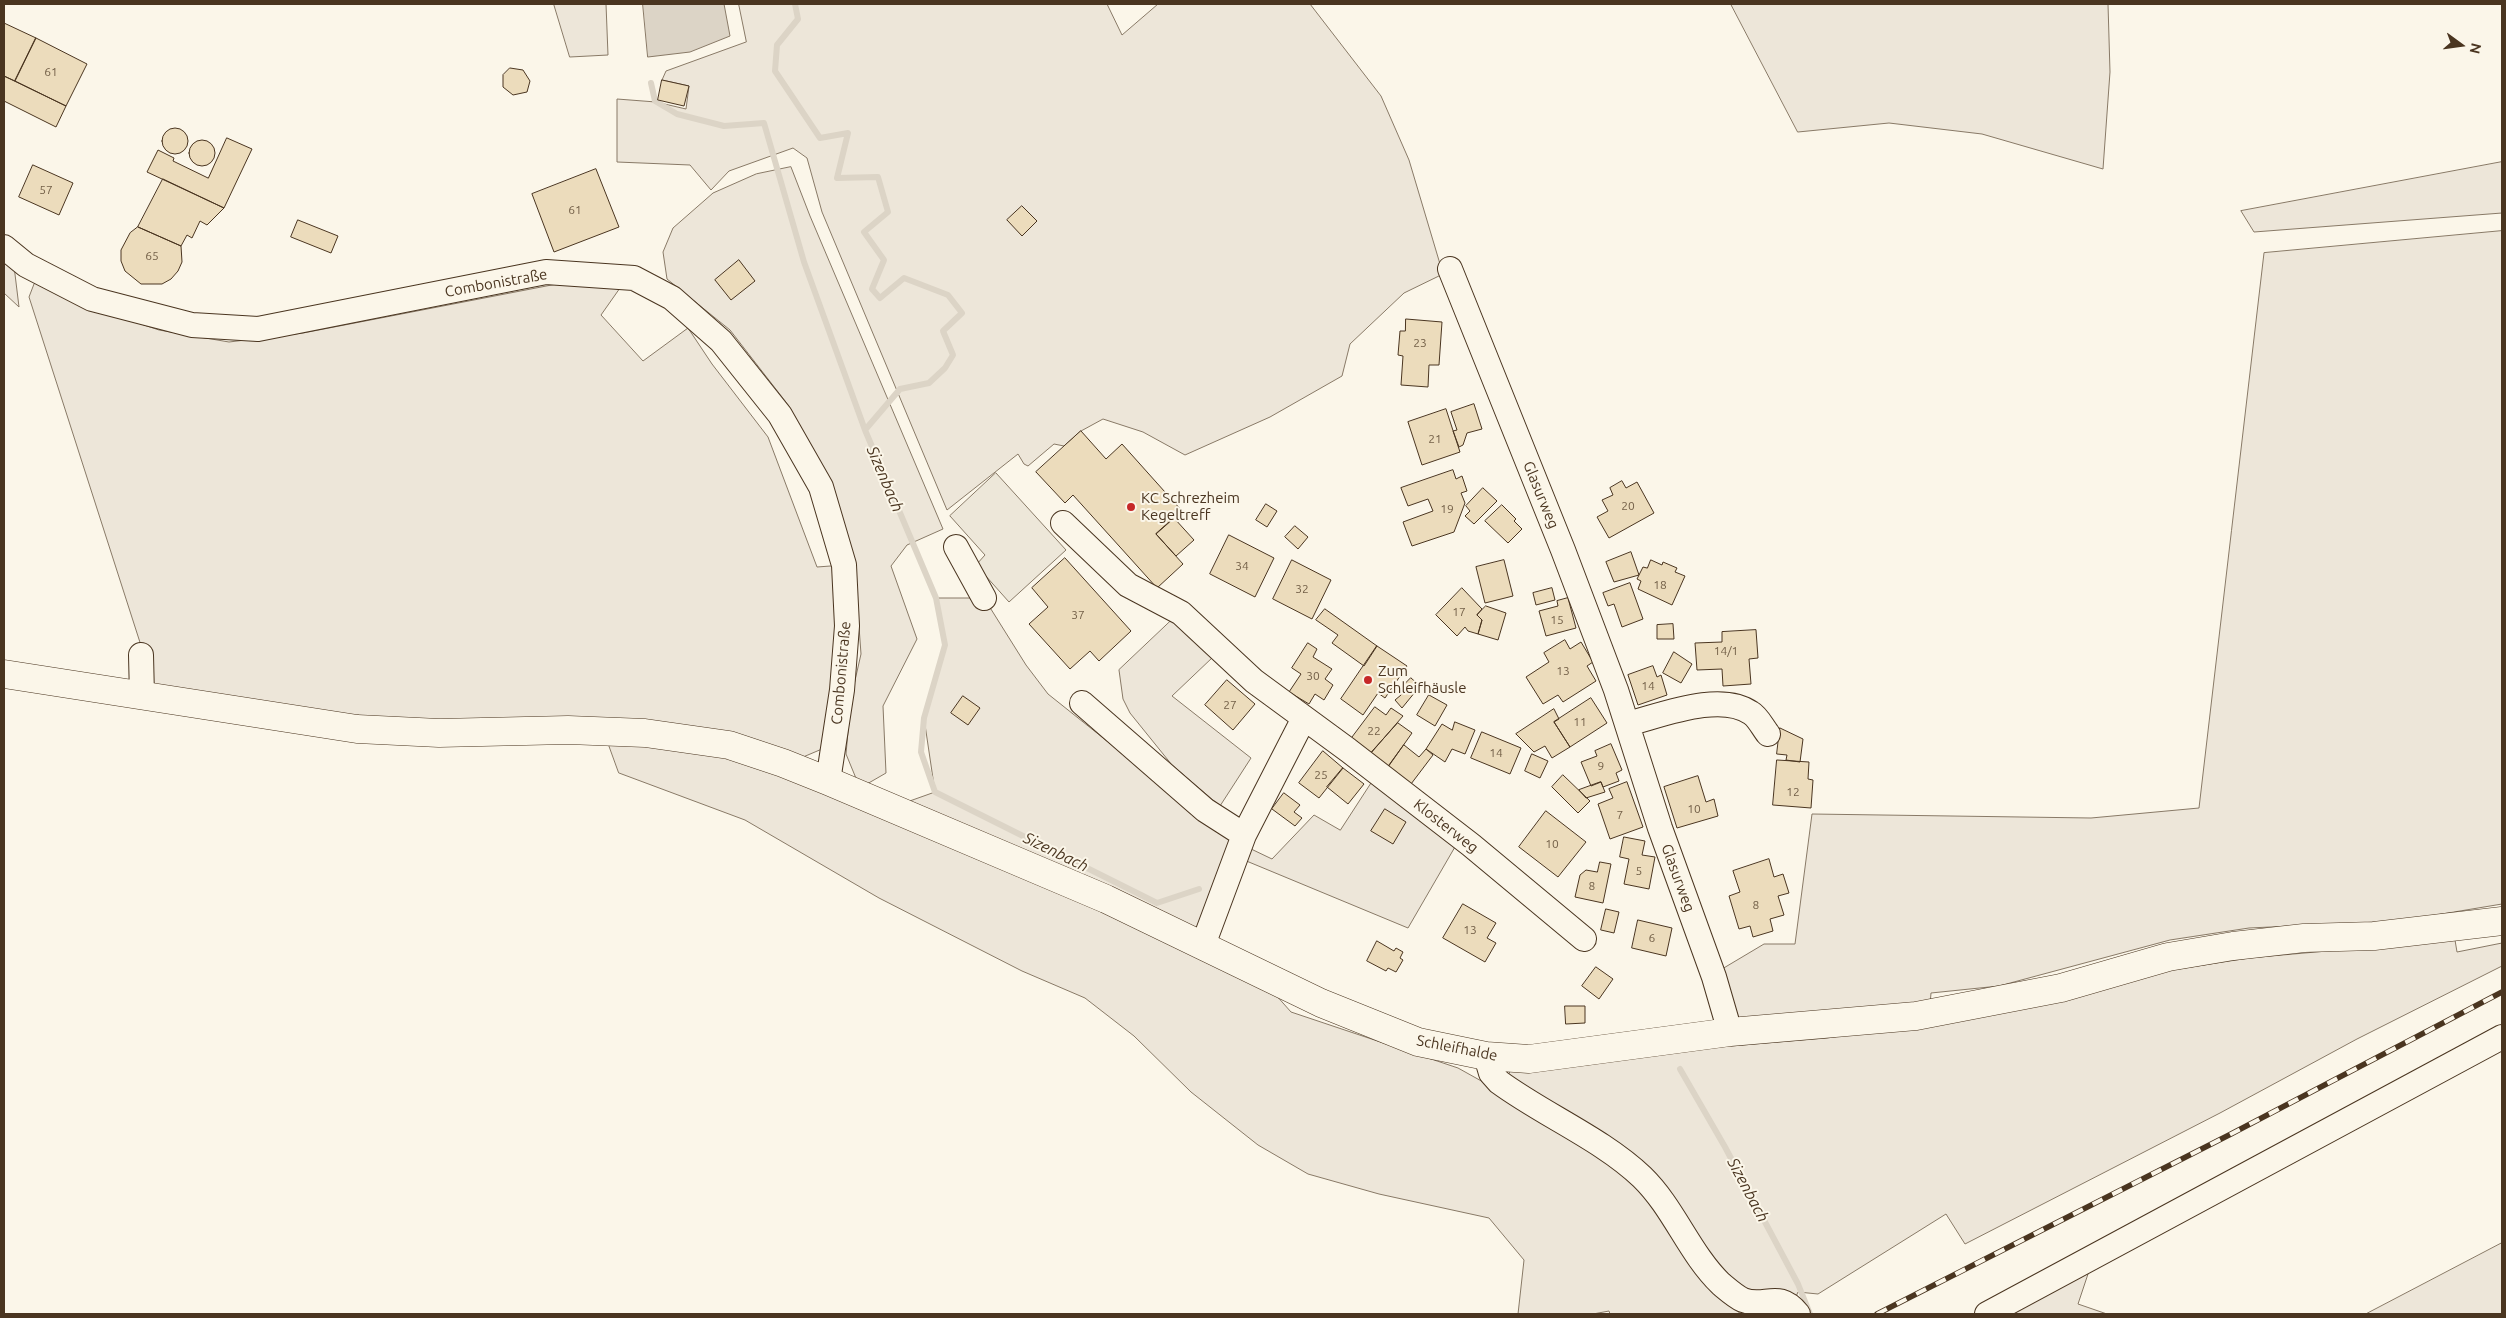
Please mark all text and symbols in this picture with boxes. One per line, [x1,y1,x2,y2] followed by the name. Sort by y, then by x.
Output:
[2436,20,2486,70] north arrow
[2467,42,2485,56] text: N
[44,65,58,79] house number: 61
[39,183,53,197] house number: 57
[568,203,582,217] house number: 61
[145,249,159,263] house number: 65
[443,265,549,301] street label: Combonistraße
[1413,336,1427,350] house number: 23
[1428,432,1442,446] house number: 21
[863,443,907,515] water label: Sizenbach
[1519,459,1563,531] street label: Glasurweg
[1141,489,1240,524] place label: KC Schrezheim Kegeltreff
[1621,499,1635,513] house number: 20
[1125,501,1137,513] marker: KC Schrezheim Kegeltreff
[1440,502,1454,516] house number: 19
[1235,559,1249,573] house number: 34
[1653,578,1667,592] house number: 18
[1295,582,1309,596] house number: 32
[1452,605,1466,619] house number: 17
[1071,608,1085,622] house number: 37
[1550,613,1564,627] house number: 15
[828,621,854,725] street label: Combonistraße
[1714,644,1738,658] house number: 14/1
[1378,662,1467,697] place label: Zum Schleifhäusle
[1556,664,1570,678] house number: 13
[1306,669,1320,683] house number: 30
[1362,674,1374,686] marker: Zum Schleifhäusle
[1641,679,1655,693] house number: 14
[1223,698,1237,712] house number: 27
[1573,715,1587,729] house number: 11
[1367,724,1381,738] house number: 22
[1489,746,1503,760] house number: 14
[1598,759,1604,773] house number: 9
[1314,768,1328,782] house number: 25
[1786,785,1800,799] house number: 12
[1410,795,1482,857] street label: Klosterweg
[1687,802,1701,816] house number: 10
[1617,808,1623,822] house number: 7
[1020,828,1092,876] water label: Sizenbach
[1545,837,1559,851] house number: 10
[1657,841,1699,915] street label: Glasurweg
[1636,864,1642,878] house number: 5
[1589,879,1595,893] house number: 8
[1753,898,1759,912] house number: 8
[1463,923,1477,937] house number: 13
[1649,931,1655,945] house number: 6
[1415,1031,1499,1065] street label: Schleifhalde
[1723,1155,1773,1225] water label: Sizenbach

